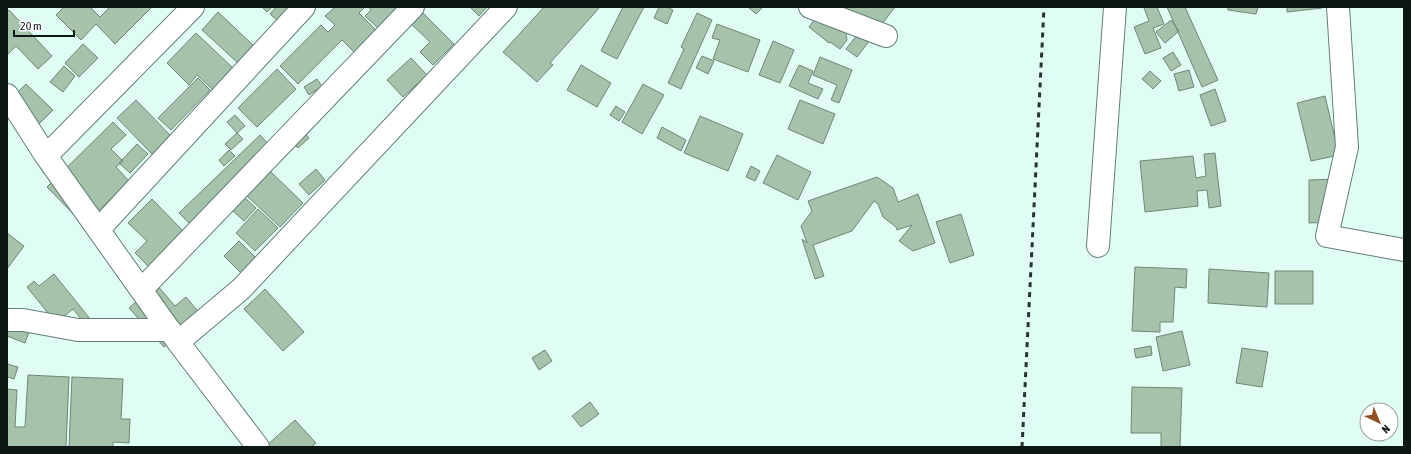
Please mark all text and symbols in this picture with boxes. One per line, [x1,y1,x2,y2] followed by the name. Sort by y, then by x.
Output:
[14,12,74,38] scale bar
[20,19,42,33] text: 20 m
[1359,402,1399,442] north arrow
[1379,423,1392,436] text: N

